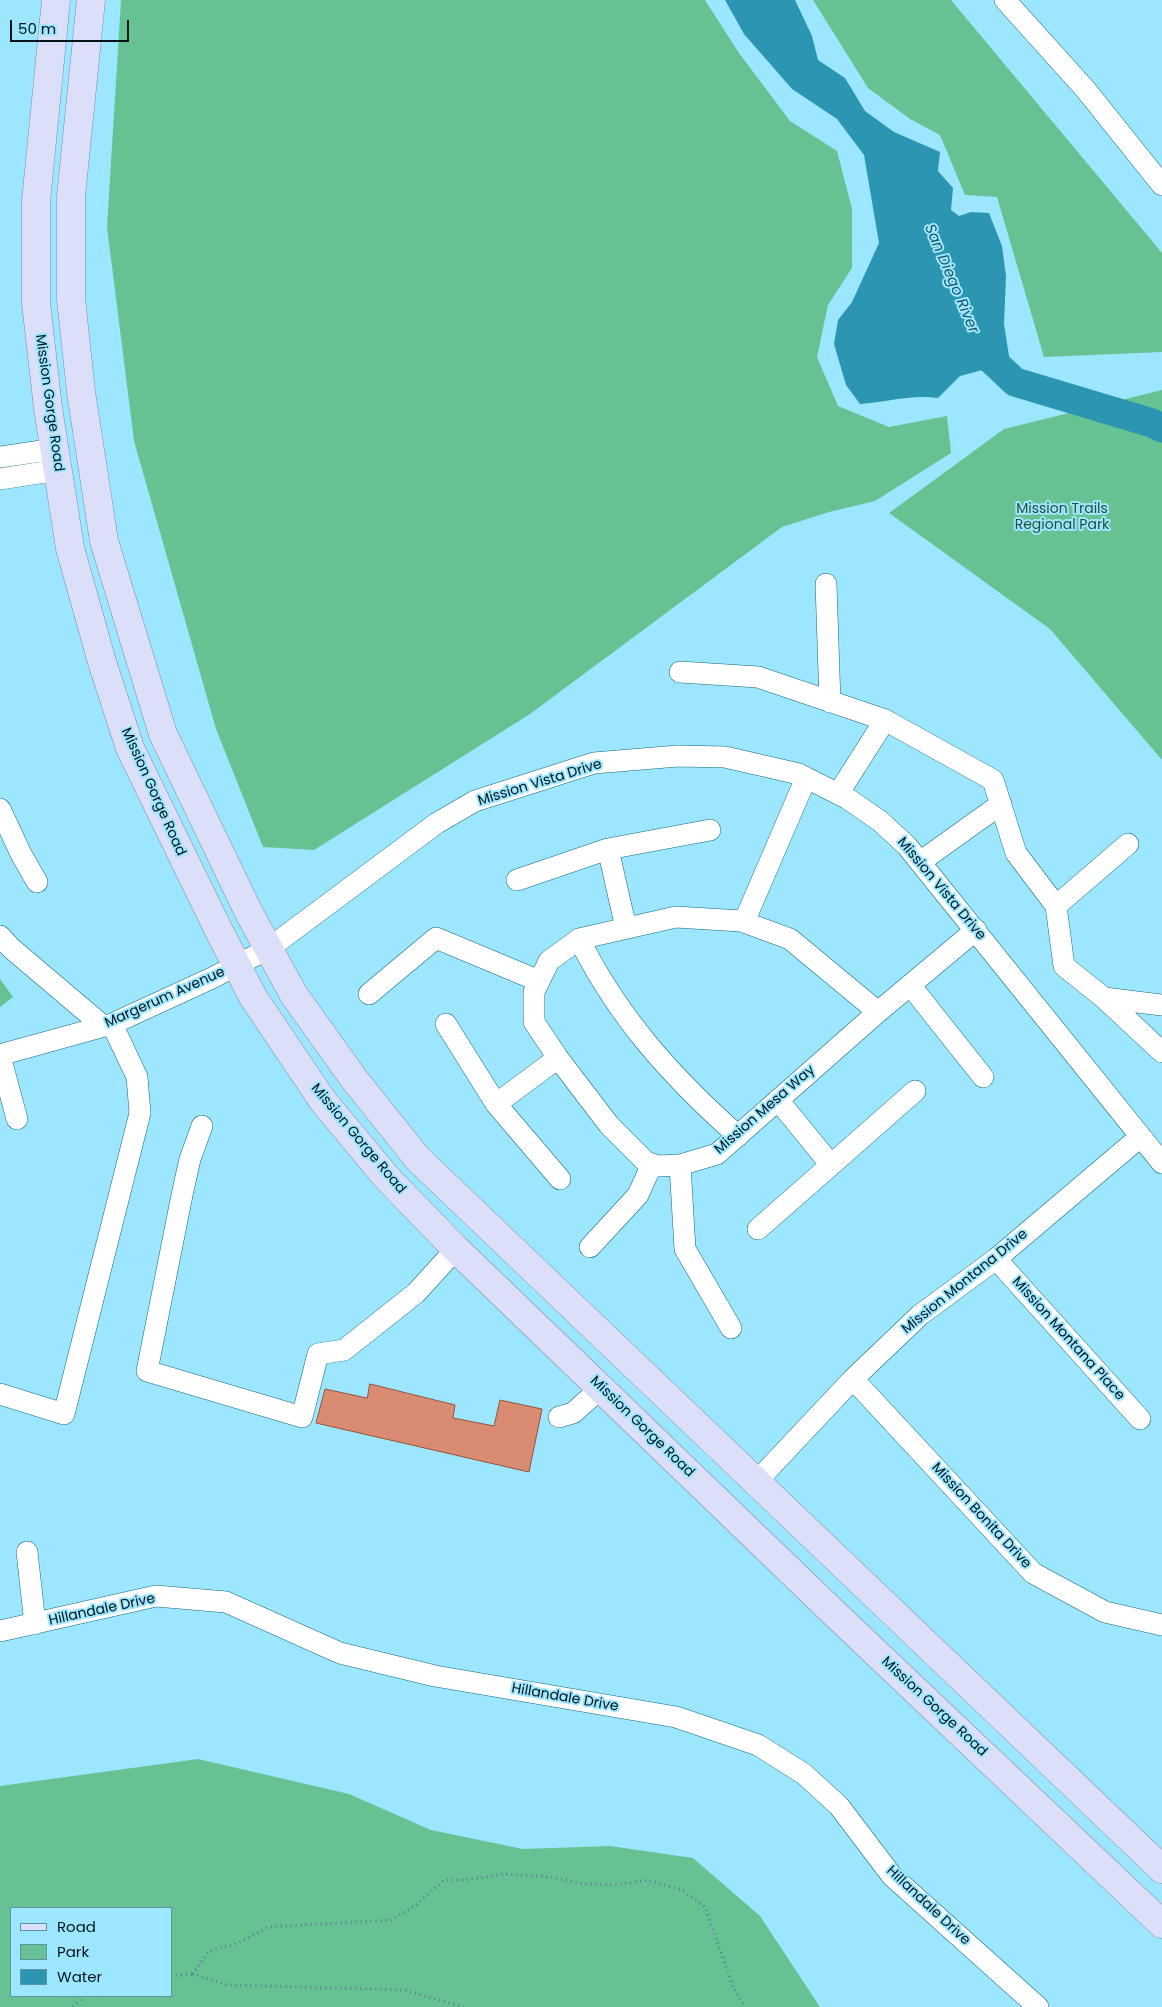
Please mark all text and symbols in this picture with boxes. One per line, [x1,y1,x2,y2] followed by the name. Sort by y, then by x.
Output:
[12,10,131,42] scale bar
[18,18,56,39] text: 50 m
[920,222,982,336] water label: San Diego River
[31,333,67,473] street label: Mission Gorge Road
[1015,501,1109,534] park label: Mission Trails Regional Park
[117,725,189,859] street label: Mission Gorge Road
[476,756,604,810] street label: Mission Vista Drive
[893,834,989,944] street label: Mission Vista Drive
[102,964,228,1032] street label: Margerum Avenue
[711,1062,819,1158] street label: Mission Mesa Way
[307,1081,409,1197] street label: Mission Gorge Road
[899,1226,1031,1338] street label: Mission Montana Drive
[1008,1274,1128,1404] street label: Mission Montana Place
[586,1373,698,1481] street label: Mission Gorge Road
[928,1460,1034,1572] street label: Mission Bonita Drive
[47,1591,157,1629] street label: Hillandale Drive
[878,1654,990,1760] street label: Mission Gorge Road
[510,1680,620,1716] street label: Hillandale Drive
[883,1863,973,1949] street label: Hillandale Drive
[10,1907,172,1997] legend
[57,1916,96,1937] text: Road
[57,1941,89,1962] text: Park
[57,1966,102,1987] text: Water

